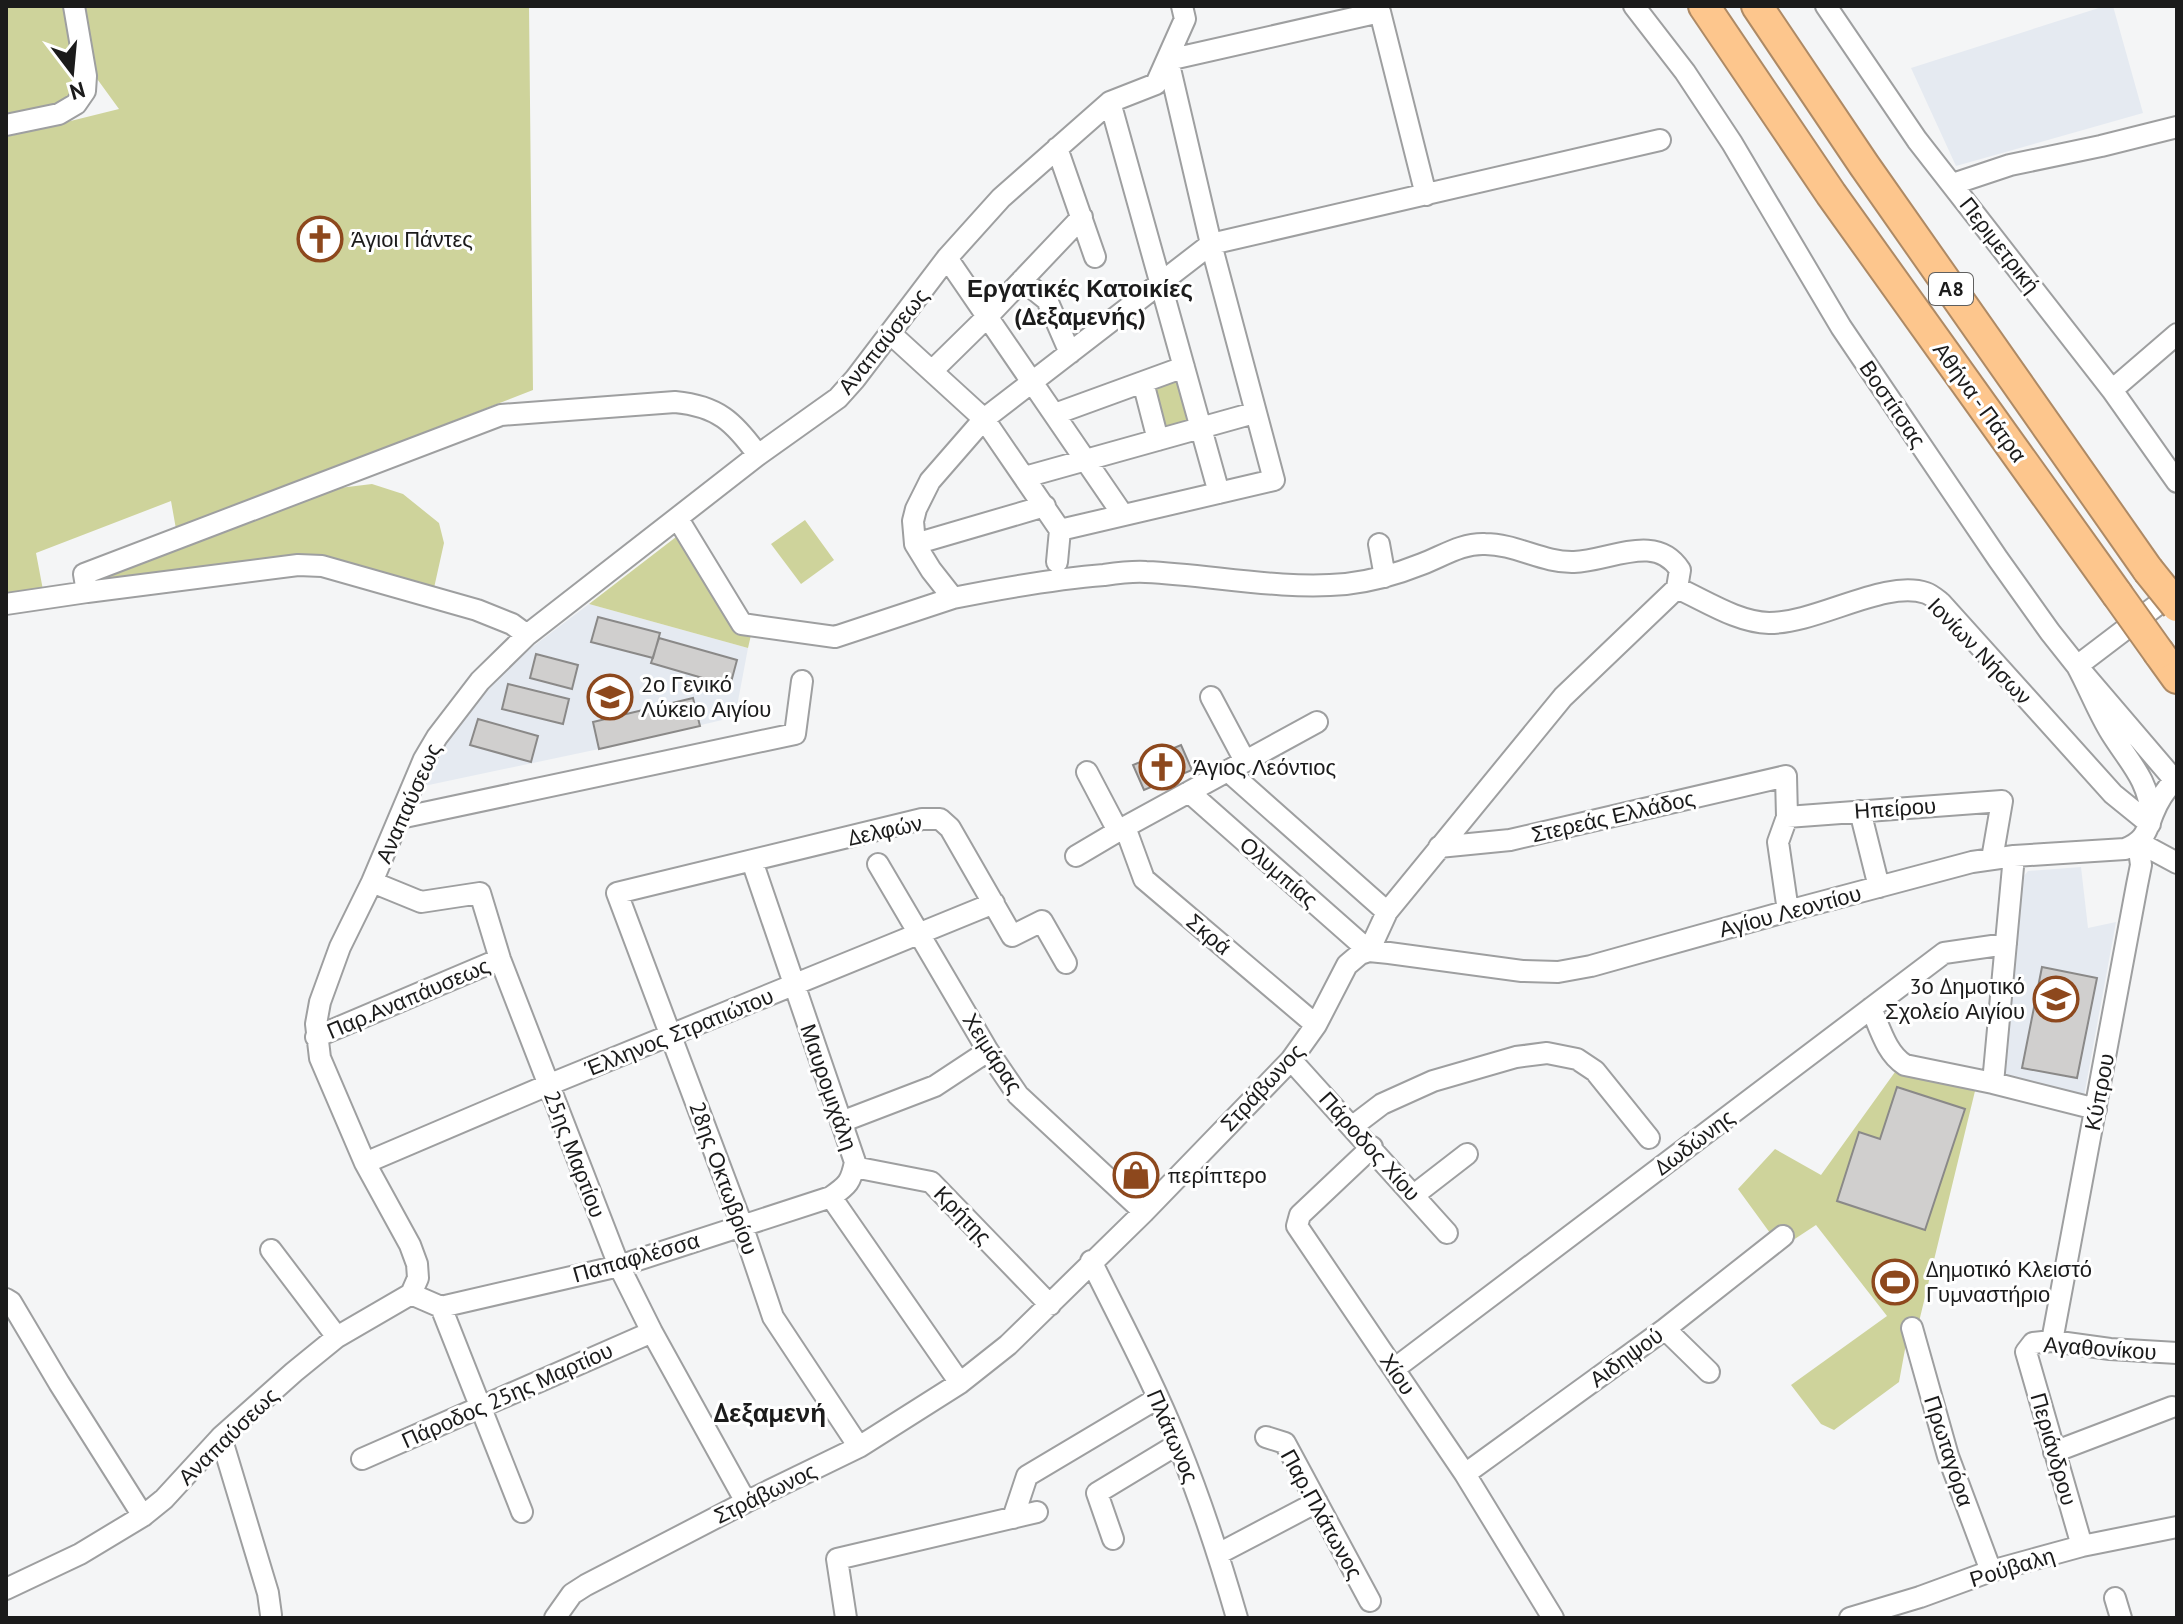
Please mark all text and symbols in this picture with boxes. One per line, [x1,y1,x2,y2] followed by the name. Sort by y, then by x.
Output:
[32,32,112,112] north arrow
[67,76,88,107] text: N
[1954,191,2046,299] street label: Περιμετρική
[296,215,344,263] church icon: Άγιοι Πάντες
[351,225,473,253] place label: Άγιοι Πάντες
[967,273,1193,332] district label: Εργατικές Κατοικίες (Δεξαμενής)
[1929,273,1973,305] road number: Α8
[832,282,934,400] street label: Αναπαύσεως
[1927,337,2033,468] street label: Αθήνα - Πάτρα
[1854,355,1932,453] street label: Βοστίτσας
[1922,592,2038,710] street label: Ιονίων Νήσων
[641,670,771,723] place label: 2ο Γενικό Λύκειο Αιγίου
[586,673,634,721] school or university icon: 2ο Γενικό Λύκειο Αιγίου
[369,739,447,867] street label: Αναπαύσεως
[1138,743,1186,791] church icon: Άγιος Λεόντιος
[1193,753,1336,781] place label: Άγιος Λεόντιος
[1529,784,1697,848] street label: Στερεάς Ελλάδος
[1853,791,1937,825] street label: Ηπείρου
[845,808,925,852] street label: Δελφών
[1234,830,1324,914] street label: Ολυμπίας
[1716,879,1864,943] street label: Αγίου Λεοντίου
[1181,907,1237,961] street label: Σκρά
[322,951,494,1045] street label: Παρ.Αναπάυσεως
[1885,972,2025,1025] place label: 3ο Δημοτικό Σχολείο Αιγίου
[2032,975,2080,1023] school or university icon: 3ο Δημοτικό Σχολείο Αιγίου
[580,981,777,1083] street label: Έλληνος Στρατιώτου
[957,1008,1029,1098] street label: Χειμάρας
[794,1020,864,1154] street label: Μαυρομιχάλη
[1214,1037,1310,1137] street label: Στράβωνος
[2078,1051,2120,1133] street label: Κύπρου
[1313,1085,1427,1207] street label: Πάροδος Χίου
[538,1087,612,1221] street label: 25ης Μαρτίου
[683,1098,765,1258] street label: 28ης Οκτωβρίου
[1648,1103,1740,1181] street label: Δωδώνης
[1112,1151,1160,1199] shop icon: περίπτερο
[1167,1161,1267,1189] place label: περίπτερο
[928,1180,998,1250] street label: Κρήτης
[569,1225,703,1288] street label: Παπαφλέσσα
[1926,1255,2092,1308] place label: Δημοτικό Κλειστό Γυμναστήριο
[1871,1258,1919,1306] sports icon: Δημοτικό Κλειστό Γυμναστήριο
[1584,1321,1668,1393] street label: Αιδηψού
[2042,1330,2158,1366] street label: Αγαθονίκου
[397,1336,617,1454] street label: Πάροδος 25ης Μαρτίου
[1374,1348,1422,1400] street label: Χίου
[172,1381,284,1491] street label: Αναπαύσεως
[1141,1385,1205,1487] street label: Πλάτωνος
[2025,1389,2083,1509] street label: Περιάνδρου
[1918,1392,1980,1510] street label: Πρωταγόρα
[714,1396,826,1429] district label: Δεξαμενή
[1275,1444,1369,1584] street label: Παρ.Πλάτωνος
[709,1456,821,1530] street label: Στράβωνος
[1966,1541,2058,1593] street label: Ρούβαλη

